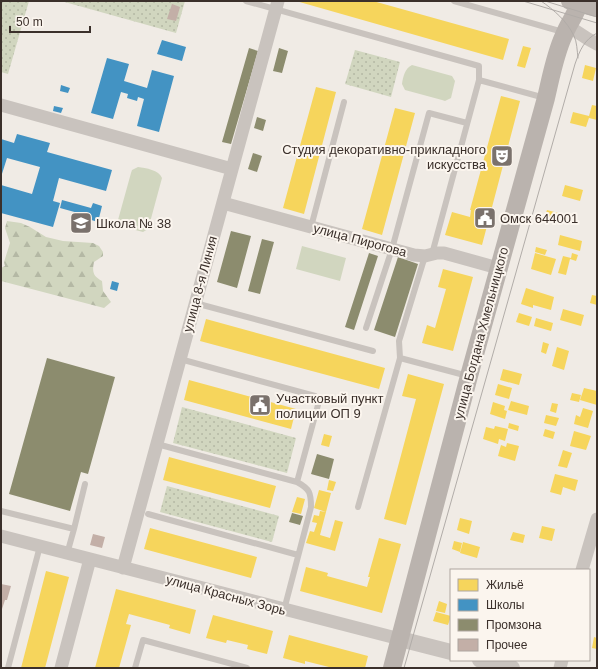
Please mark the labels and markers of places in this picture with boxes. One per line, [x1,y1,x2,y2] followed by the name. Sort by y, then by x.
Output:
[282,142,487,172] place label: Студия декоративно-прикладного искусства
[489,143,515,169] theatre icon: Студия декоративно-прикладного искусства
[472,205,498,231] public building icon: Омск 644001
[68,210,94,236] school or university icon: Школа № 38
[500,211,578,226] place label: Омск 644001
[96,216,171,231] place label: Школа № 38
[276,391,383,421] place label: Участковый пункт полиции ОП 9
[247,392,273,418] public building icon: Участковый пункт полиции ОП 9

